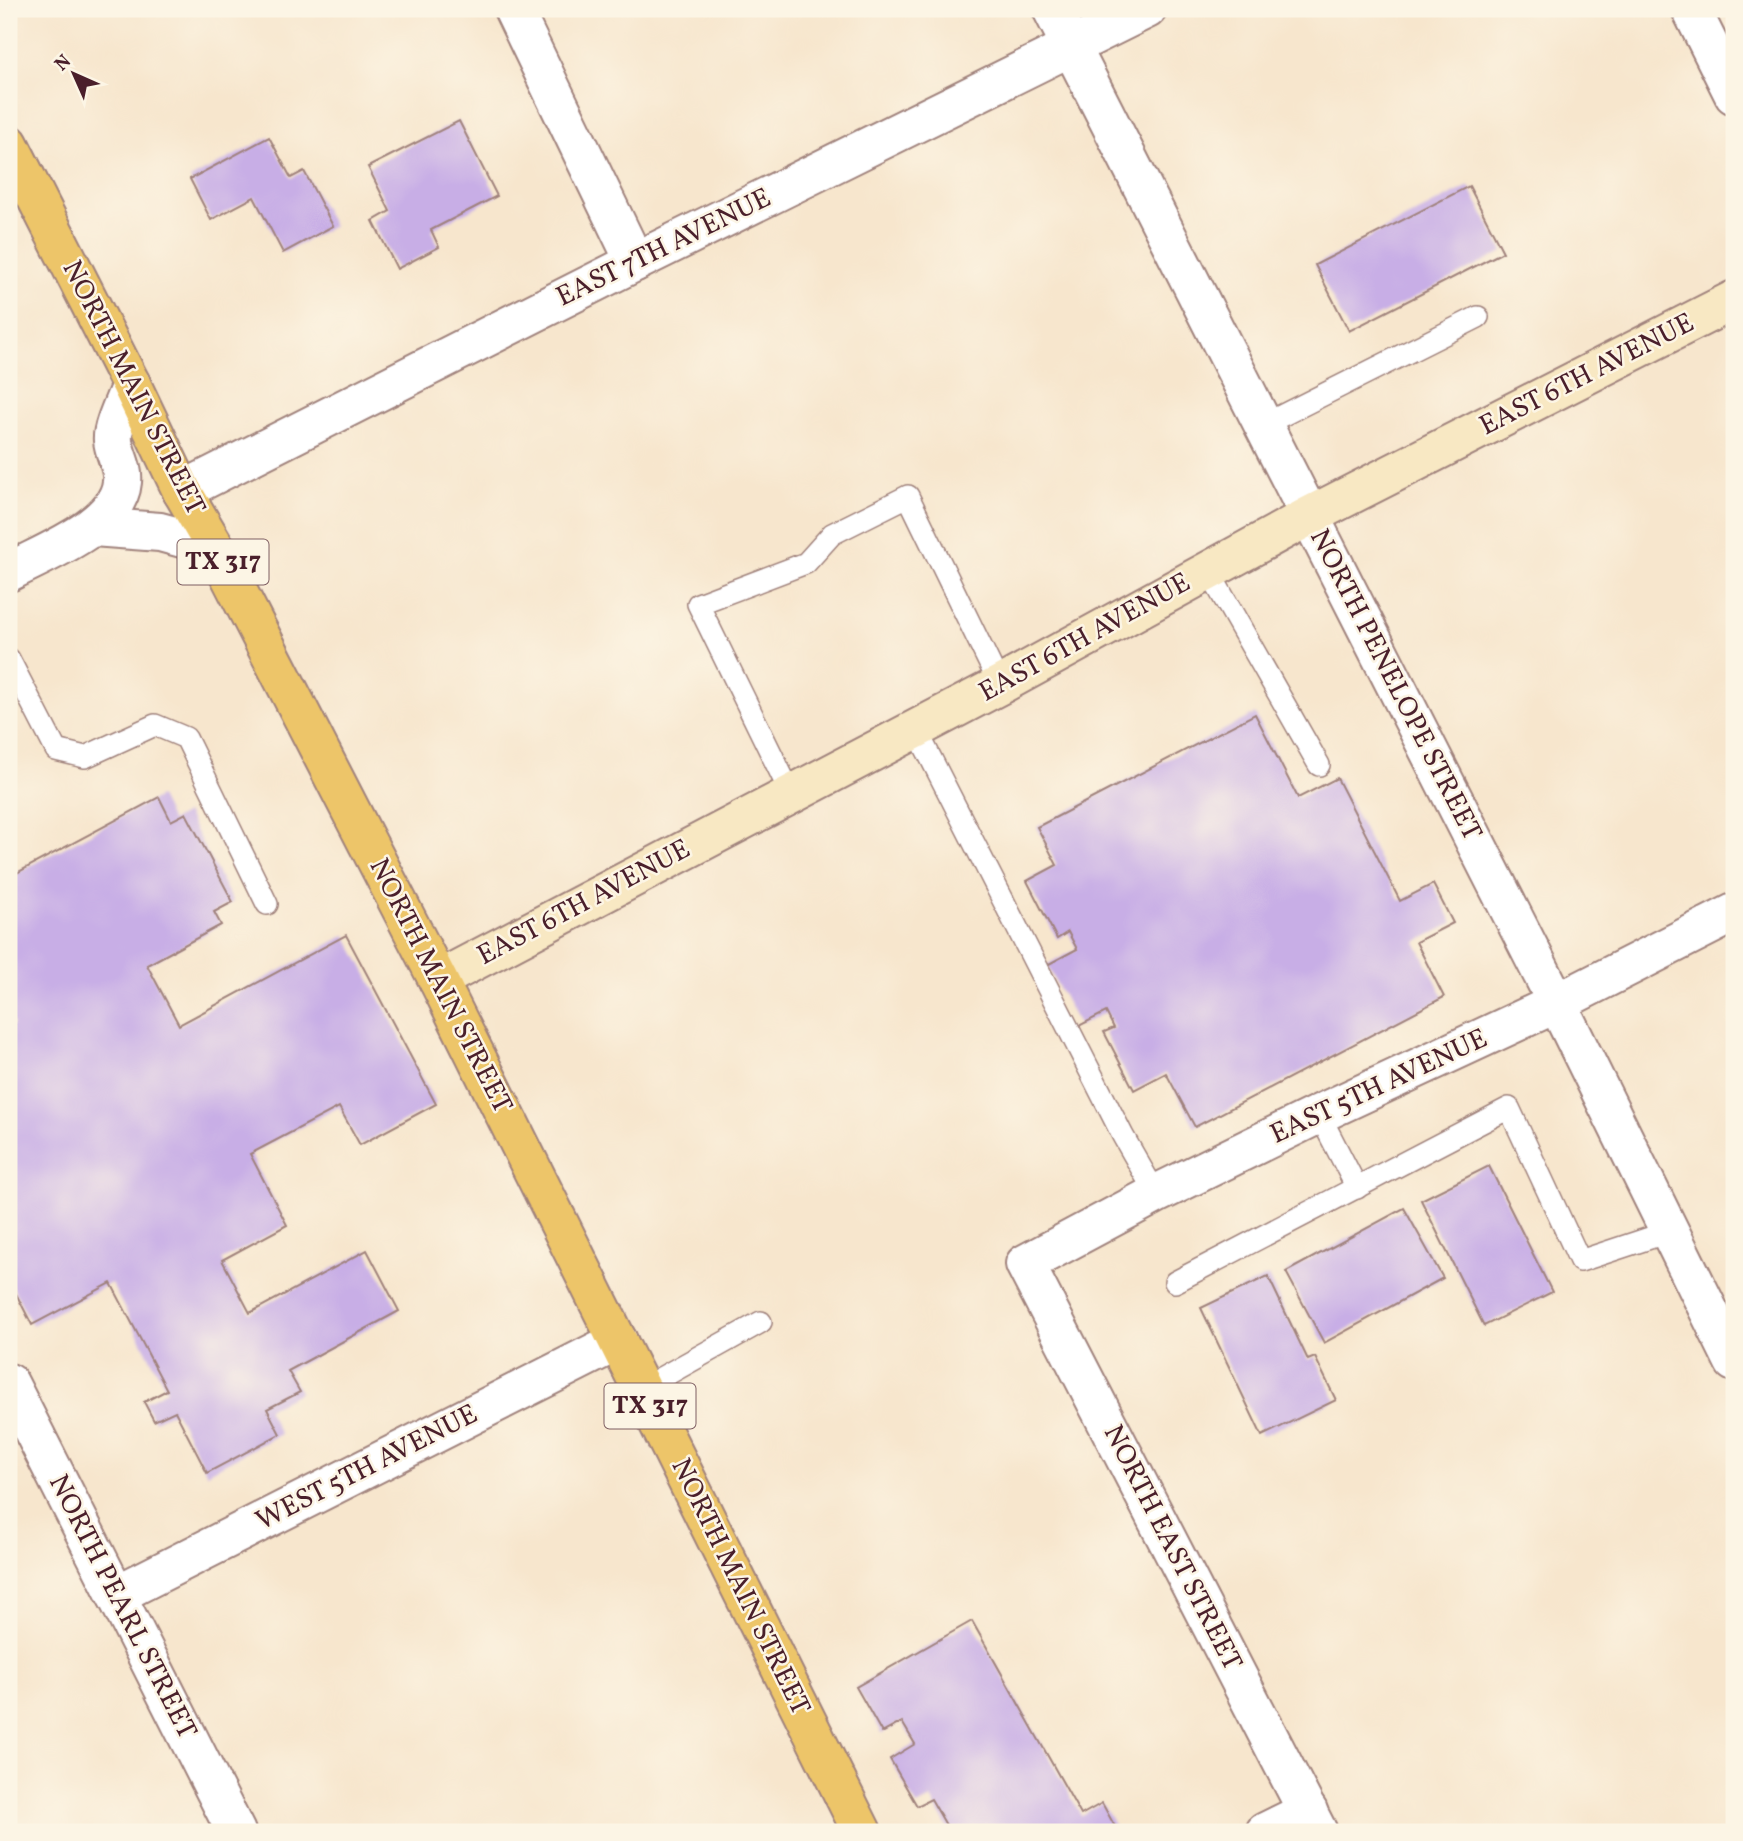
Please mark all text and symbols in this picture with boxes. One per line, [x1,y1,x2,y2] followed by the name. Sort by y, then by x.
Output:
[38,38,108,108] north arrow
[49,49,78,77] text: N
[550,179,778,317] street label: EAST 7TH AVENUE
[52,254,214,522] street label: NORTH MAIN STREET
[1473,304,1701,446] street label: EAST 6TH AVENUE
[1299,522,1491,848] street label: NORTH PENELOPE STREET
[178,540,268,584] road number: TX 317
[972,564,1198,712] street label: EAST 6TH AVENUE
[471,830,697,976] street label: EAST 6TH AVENUE
[359,852,521,1120] street label: NORTH MAIN STREET
[1264,1020,1494,1154] street label: EAST 5TH AVENUE
[604,1384,696,1428] road number: TX 317
[249,1395,485,1541] street label: WEST 5TH AVENUE
[1093,1418,1251,1678] street label: NORTH EAST STREET
[661,1452,819,1722] street label: NORTH MAIN STREET
[38,1468,206,1746] street label: NORTH PEARL STREET

